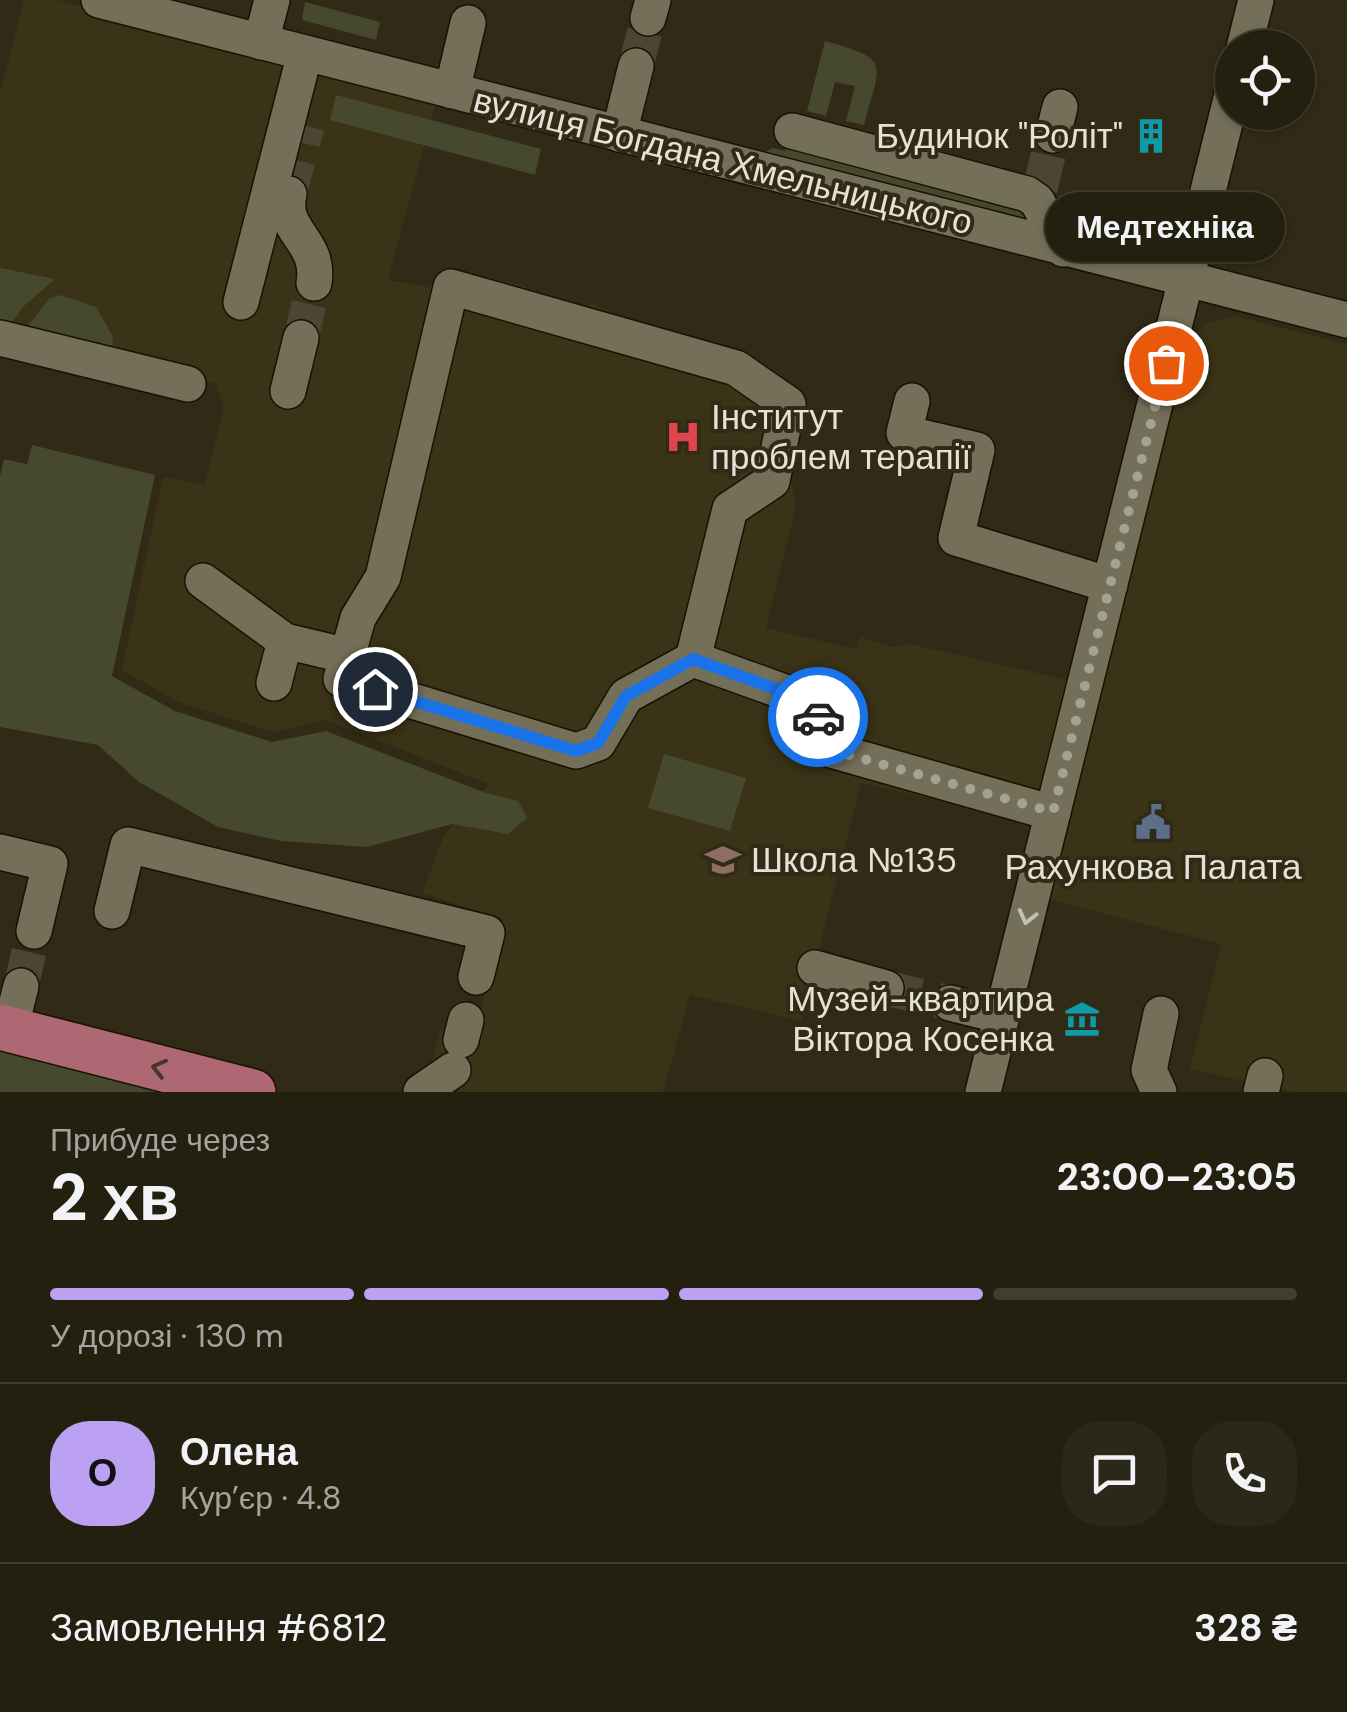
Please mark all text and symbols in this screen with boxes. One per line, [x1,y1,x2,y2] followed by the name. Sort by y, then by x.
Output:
[1215,30,1315,130] map controls
[1215,30,1315,130] button: locate
[469,77,977,245] street label: вулиця Богдана Хмельницького
[876,113,1123,159] place label: Будинок "Роліт"
[1132,117,1170,155] building icon: Будинок "Роліт"
[1046,193,1286,263] callout: Медтехніка
[1076,206,1254,248] text: Медтехніка
[1124,321,1209,406] pin
[1139,336,1194,391] icon: bag
[711,394,971,480] place label: Інститут проблем терапії
[664,418,702,456] hospital icon: Інститут проблем терапії
[333,647,418,732] pin
[348,662,403,717] icon: home
[768,667,868,767] courier
[791,690,846,745] icon: car
[1134,803,1172,841] public building icon: Рахункова Палата
[751,837,957,883] place label: Школа №135
[704,841,742,879] school or university icon: Школа №135
[1005,844,1302,890] place label: Рахункова Палата
[1018,908,1039,925] one-way arrow
[787,976,1055,1062] place label: Музей-квартира Віктора Косенка
[1063,1000,1101,1038] museum icon: Музей-квартира Віктора Косенка
[151,1058,168,1079] one-way arrow
[50,1119,270,1161] text: Прибуде через
[1057,1152,1297,1202] text: 23:00–23:05
[50,1156,179,1240] text: 2 хв
[50,1315,284,1357] text: У дорозі · 130 m
[1062,1421,1167,1526] button: chat
[1192,1421,1297,1526] button: phone
[180,1427,298,1477] text: Олена
[88,1448,117,1498] text: О
[180,1477,342,1519] text: Кур’єр · 4.8
[50,1603,387,1653] text: Замовлення #6812
[1194,1603,1297,1653] text: 328 ₴

